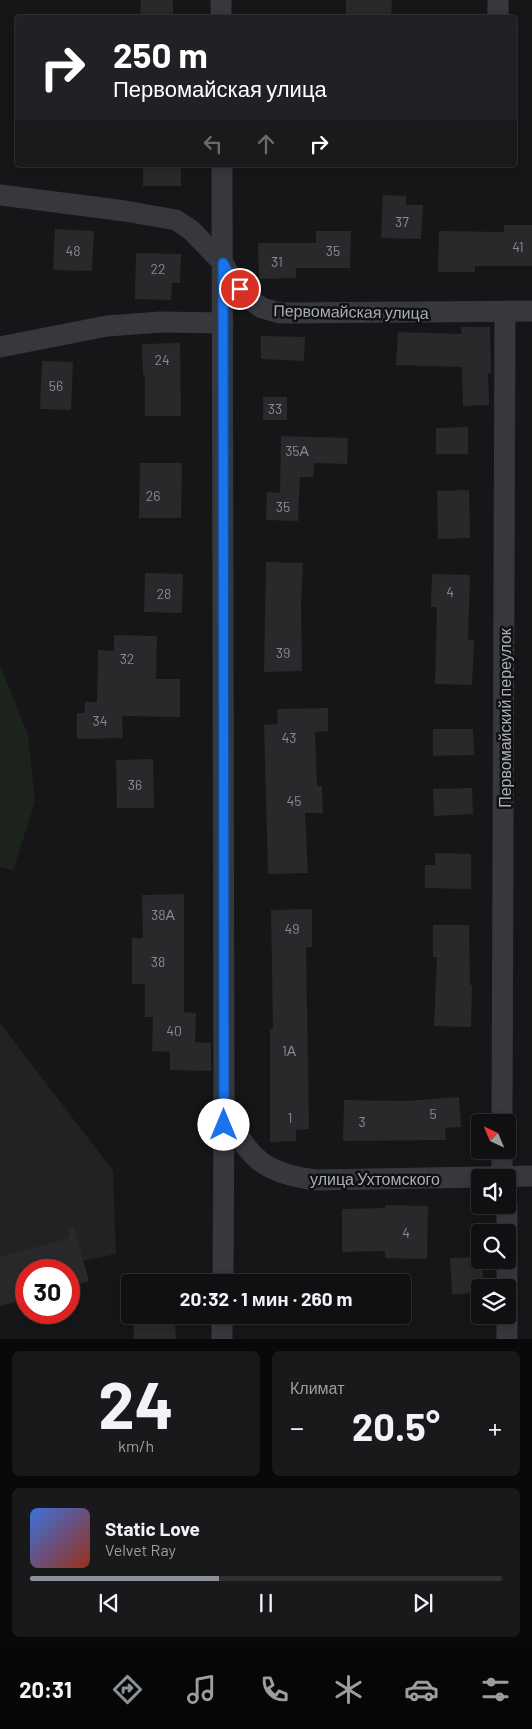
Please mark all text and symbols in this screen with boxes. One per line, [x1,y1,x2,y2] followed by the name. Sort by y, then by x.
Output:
[113,33,208,75] text: 250 m
[30,35,95,100] icon: right
[113,75,327,101] text: Первомайская улица
[199,130,227,158] icon: left
[252,130,280,158] icon: ahead
[305,130,333,158] icon: right
[395,213,409,230] house number: 37
[512,238,524,255] house number: 41
[65,242,81,259] house number: 48
[326,242,340,259] house number: 35
[271,253,283,270] house number: 31
[150,260,166,277] house number: 22
[219,268,261,310] pin
[226,275,254,303] icon: arrive
[273,300,429,322] street label: Первомайская улица
[154,351,170,368] house number: 24
[49,377,63,394] house number: 56
[268,400,282,417] house number: 33
[285,442,310,459] house number: 35А
[146,487,160,504] house number: 26
[276,498,290,515] house number: 35
[446,583,454,600] house number: 4
[157,585,171,602] house number: 28
[495,627,514,808] street label: Первомайский переулок
[276,644,290,661] house number: 39
[120,650,134,667] house number: 32
[93,712,107,729] house number: 34
[282,729,296,746] house number: 43
[128,776,142,793] house number: 36
[287,792,301,809] house number: 45
[151,906,176,923] house number: 38А
[284,920,300,937] house number: 49
[151,953,165,970] house number: 38
[166,1022,182,1039] house number: 40
[282,1042,297,1059] house number: 1А
[197,1098,249,1150] position arrow
[429,1105,437,1122] house number: 5
[288,1109,292,1126] house number: 1
[358,1113,366,1130] house number: 3
[471,1114,516,1159] north arrow
[471,1114,516,1324] map controls
[310,1169,440,1188] street label: улица Ухтомского
[471,1169,516,1214] button: sound
[402,1224,410,1241] house number: 4
[471,1224,516,1269] button: search
[15,1259,80,1324] speed limit sign: 30
[471,1279,516,1324] button: layers
[180,1287,352,1310] text: 20:32 · 1 мин · 260 m
[98,1364,174,1442] text: 24
[290,1378,344,1397] text: Климат
[352,1403,440,1449] text: 20.5°
[290,1410,304,1444] text: −
[488,1410,502,1444] text: +
[118,1436,154,1455] text: km/h
[105,1517,200,1540] text: Static Love
[105,1540,176,1559] text: Velvet Ray
[95,1589,123,1617] icon: previous
[252,1589,280,1617] icon: pause
[409,1589,437,1617] icon: next
[110,1672,145,1707] icon: directions
[184,1672,219,1707] icon: music
[257,1672,292,1707] icon: phone
[331,1672,366,1707] icon: climate
[404,1672,439,1707] icon: car
[478,1672,513,1707] icon: filters
[19,1676,72,1702] text: 20:31

